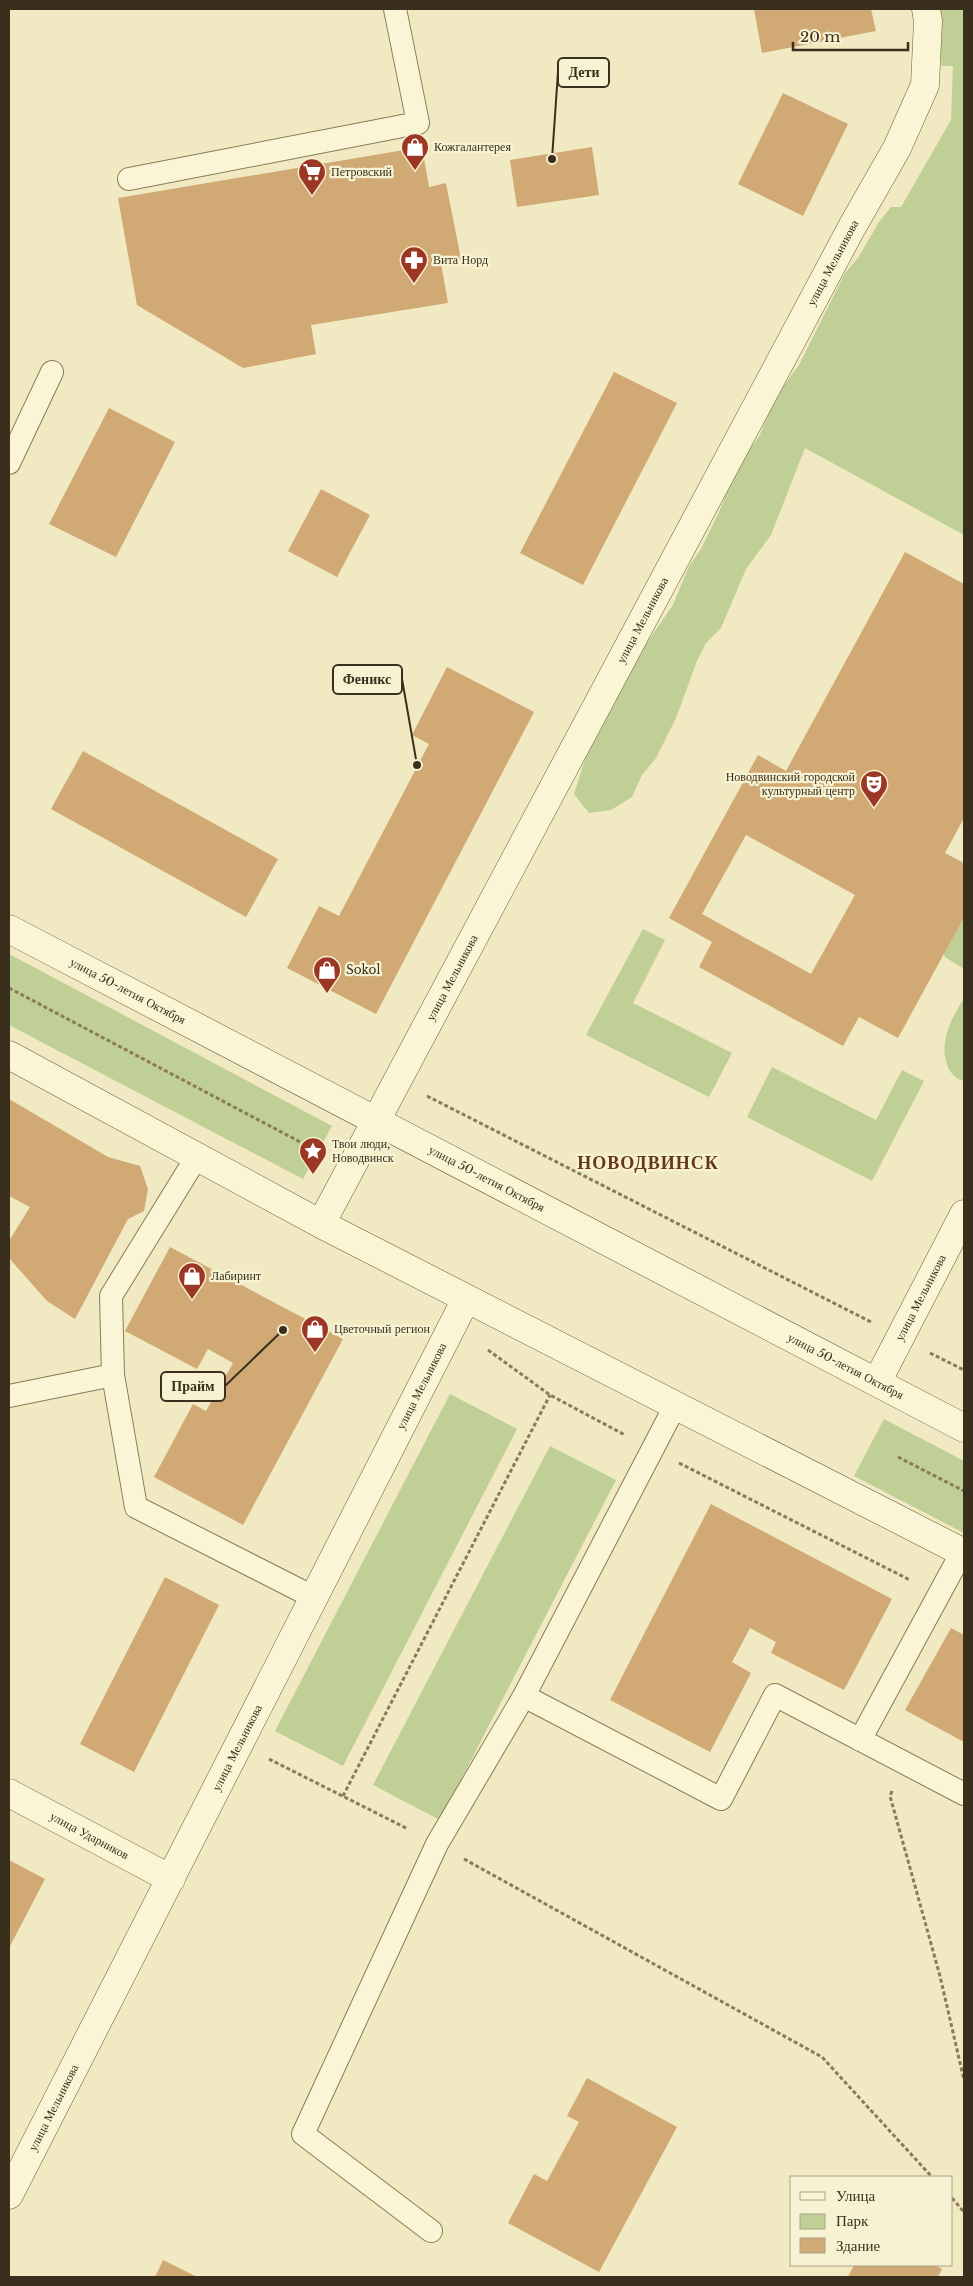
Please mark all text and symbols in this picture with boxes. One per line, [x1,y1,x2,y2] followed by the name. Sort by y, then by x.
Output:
[793,20,908,52] scale bar
[800,27,840,46] text: 20 m
[558,58,609,87] callout: Дети
[569,63,599,81] text: Дети
[400,132,430,171] shop icon: Кожгалантерея
[434,139,511,154] place label: Кожгалантерея
[297,157,327,196] supermarket icon: Петровский
[331,164,393,179] place label: Петровский
[803,216,862,308] street label: улица Мельникова
[399,245,429,284] pharmacy icon: Вита Норд
[433,252,488,267] place label: Вита Норд
[613,574,671,666] street label: улица Мельникова
[333,665,402,694] callout: Феникс
[343,670,391,688] text: Феникс
[726,769,856,798] place label: Новодвинский городской культурный центр
[859,769,889,808] theatre icon: Новодвинский городской культурный центр
[423,931,481,1023] street label: улица Мельникова
[68,954,189,1027] street label: улица 50-летия Октября
[312,955,342,994] shop icon: Sokol
[346,962,380,977] place label: Sokol
[298,1136,328,1175] place icon: Твои люди, Новодвинск
[332,1136,394,1165] place label: Твои люди, Новодвинск
[426,1142,548,1215] street label: улица 50-летия Октября
[577,1152,719,1174] district label: НОВОДВИНСК
[892,1251,949,1343] street label: улица Мельникова
[177,1261,207,1300] shop icon: Лабиринт
[211,1268,262,1283] place label: Лабиринт
[300,1314,330,1353] shop icon: Цветочный регион
[334,1321,430,1336] place label: Цветочный регион
[785,1329,907,1402] street label: улица 50-летия Октября
[393,1339,450,1432] street label: улица Мельникова
[161,1372,225,1401] callout: Прайм
[171,1377,215,1395] text: Прайм
[208,1701,265,1793] street label: улица Мельникова
[48,1808,132,1862] street label: улица Ударников
[25,2061,82,2153] street label: улица Мельникова
[790,2176,953,2266] legend
[836,2186,875,2205] text: Улица
[836,2211,869,2230] text: Парк
[836,2236,880,2255] text: Здание

